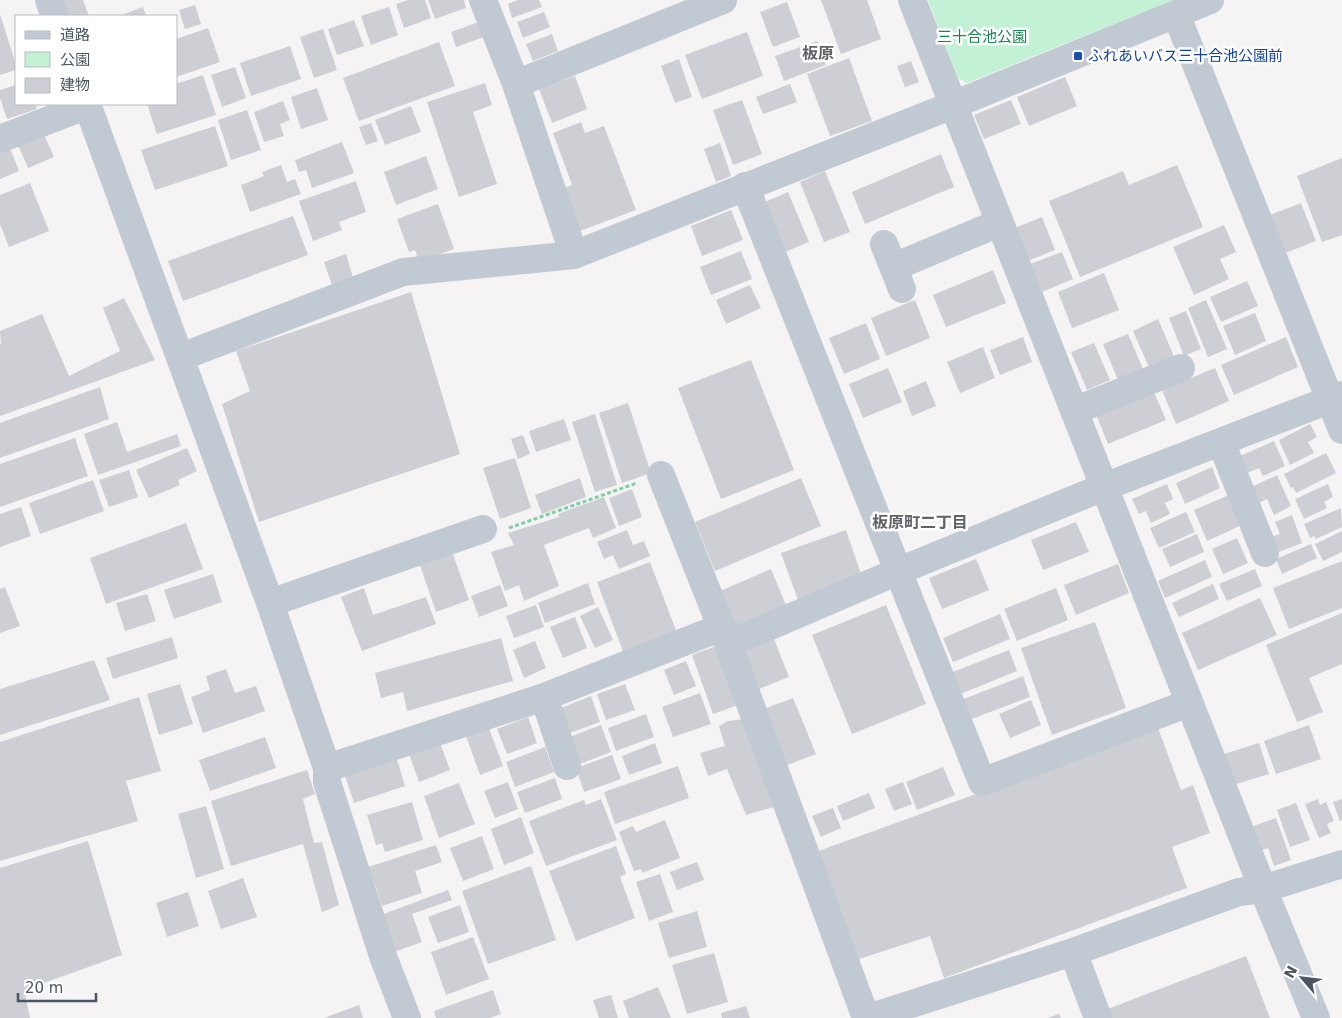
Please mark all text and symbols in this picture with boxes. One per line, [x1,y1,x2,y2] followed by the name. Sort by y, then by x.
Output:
[15,15,178,105] legend
[60,26,90,44] text: 道路
[937,28,1027,46] park label: 三十合池公園
[802,44,834,63] district label: 板原
[1088,47,1283,65] place label: ふれあいバス三十合池公園前
[1072,50,1084,62] marker: ふれあいバス三十合池公園前
[60,51,90,69] text: 公園
[60,76,90,94] text: 建物
[872,513,968,532] district label: 板原町二丁目
[1277,953,1327,1003] north arrow
[1281,963,1300,981] text: N
[18,970,95,1002] scale bar
[25,979,63,997] text: 20 m

